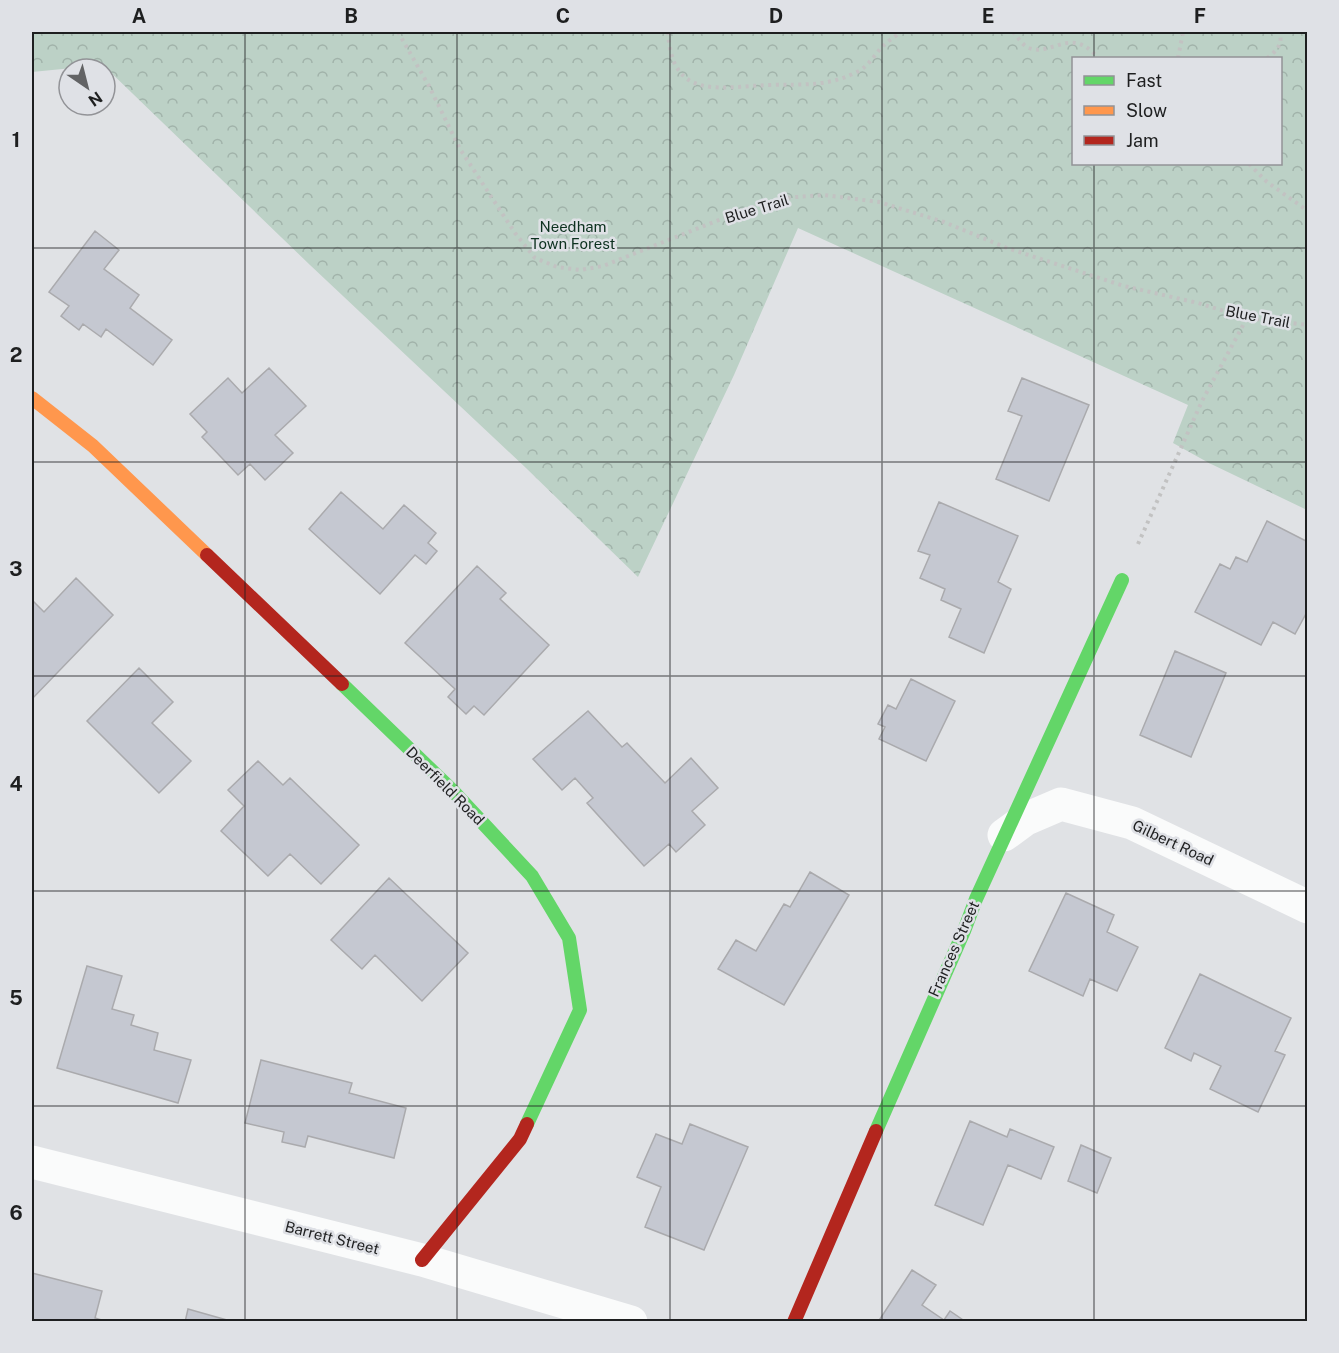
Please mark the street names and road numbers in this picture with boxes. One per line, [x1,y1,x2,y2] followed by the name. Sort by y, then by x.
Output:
[723,191,791,226] street label: Blue Trail
[1224,302,1292,331] street label: Blue Trail
[403,743,488,828] street label: Deerfield Road
[1130,816,1216,869] street label: Gilbert Road
[925,898,982,999] street label: Frances Street
[283,1218,381,1257] street label: Barrett Street

